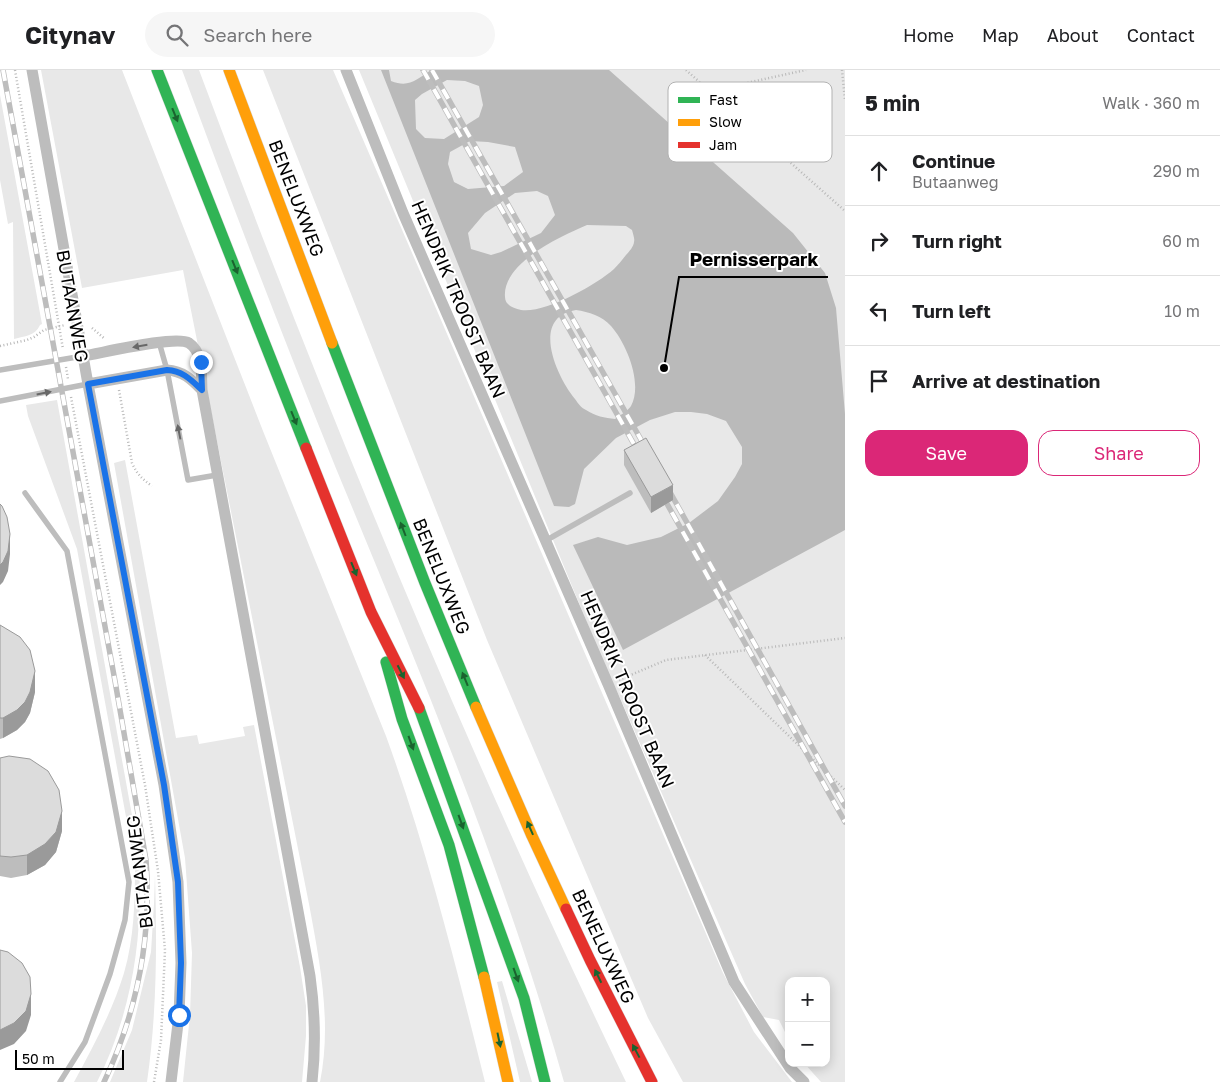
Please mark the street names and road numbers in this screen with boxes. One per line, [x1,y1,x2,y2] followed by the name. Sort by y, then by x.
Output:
[265,136,329,260] street label: BENELUXWEG
[407,197,511,401] street label: HENDRIK TROOST BAAN
[52,248,94,364] street label: BUTAANWEG
[409,515,475,637] street label: BENELUXWEG
[576,587,680,791] street label: HENDRIK TROOST BAAN
[121,814,157,930] street label: BUTAANWEG
[568,885,640,1007] street label: BENELUXWEG

